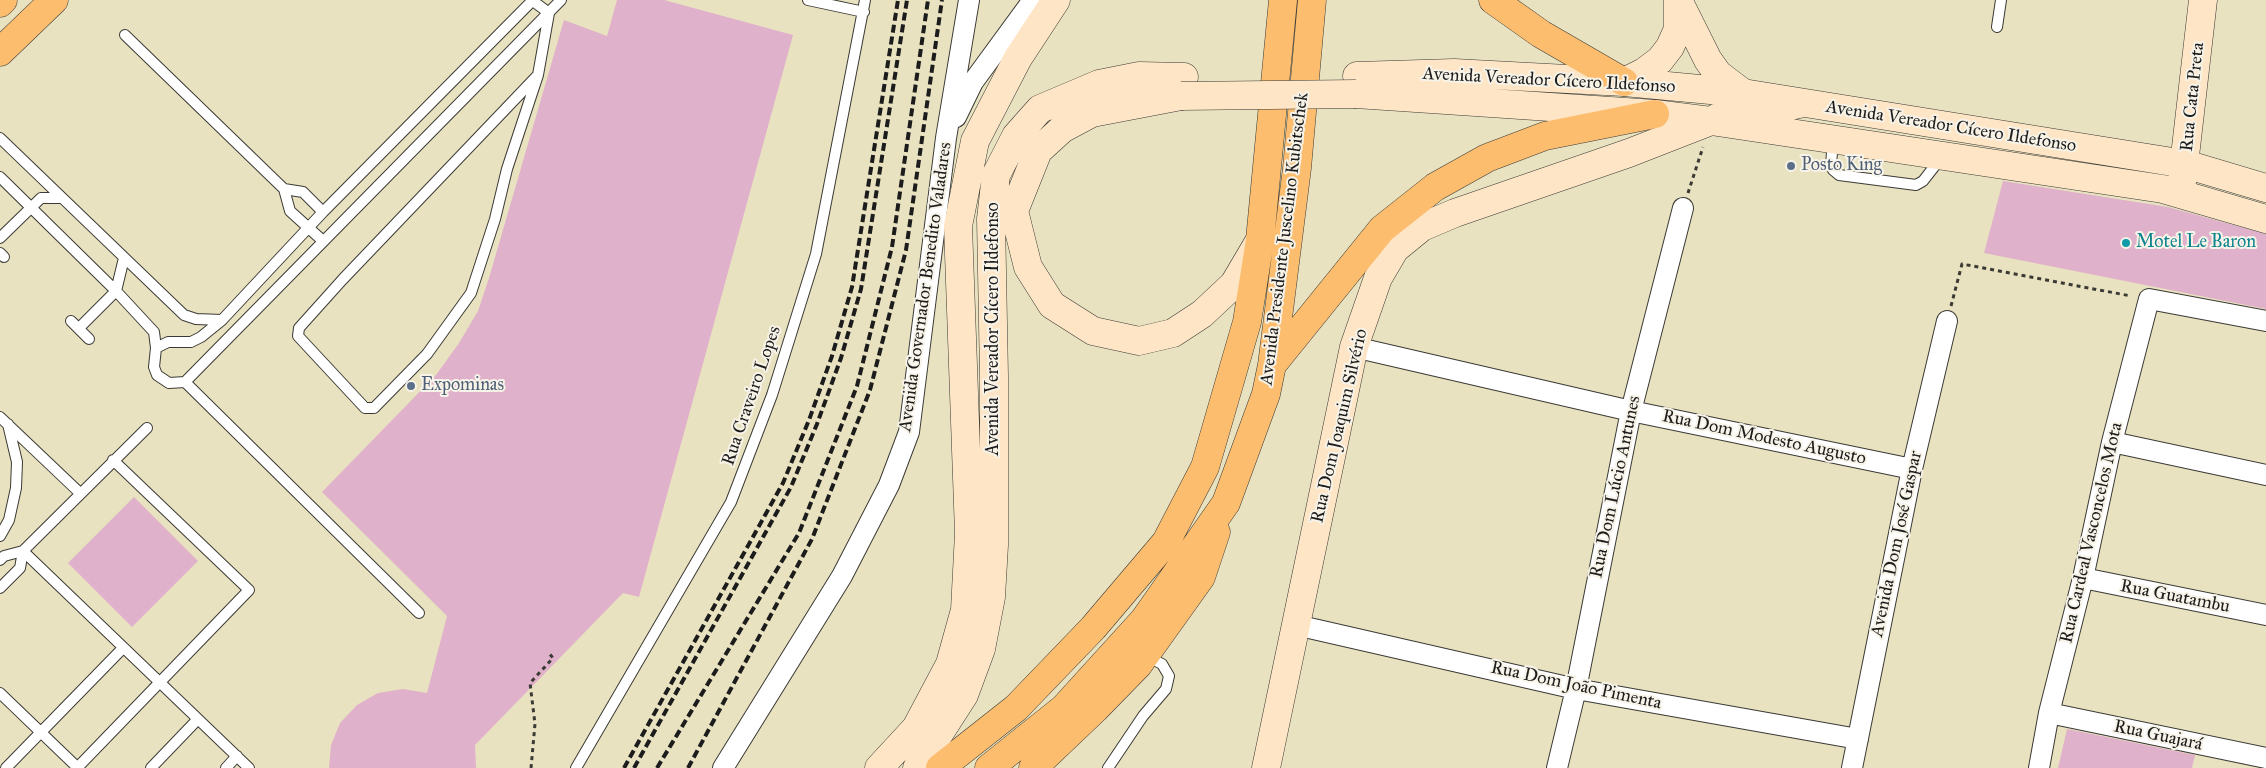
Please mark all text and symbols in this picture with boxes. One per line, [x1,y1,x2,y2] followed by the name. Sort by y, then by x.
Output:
[2177,41,2209,153] street label: Rua Cata Preta
[1422,64,1676,98] street label: Avenida Vereador Cícero Ildefonso
[1256,91,1314,387] street label: Avenida Presidente Juscelino Kubitschek
[1824,97,2078,157] street label: Avenida Vereador Cícero Ildefonso
[895,141,957,433] street label: Avenida Governador Benedito Valadares
[1801,155,1882,177] place label: Posto King
[1785,160,1797,172] marker: Posto King
[983,202,1005,456] street label: Avenida Vereador Cícero Ildefonso
[2136,232,2256,254] place label: Motel Le Baron
[2120,237,2132,249] marker: Motel Le Baron
[718,323,786,469] street label: Rua Craveiro Lopes
[1307,327,1373,525] street label: Rua Dom Joaquim Silvério
[421,375,504,397] place label: Expominas
[405,380,417,392] marker: Expominas
[1586,394,1646,580] street label: Rua Dom Lúcio Antunes
[1660,406,1868,470] street label: Rua Dom Modesto Augusto
[2056,421,2128,645] street label: Rua Cardeal Vasconcelos Mota
[1867,449,1927,639] street label: Avenida Dom José Gaspar
[2118,576,2232,618] street label: Rua Guatambu
[1489,657,1663,715] street label: Rua Dom João Pimenta
[2112,716,2204,756] street label: Rua Guajará

